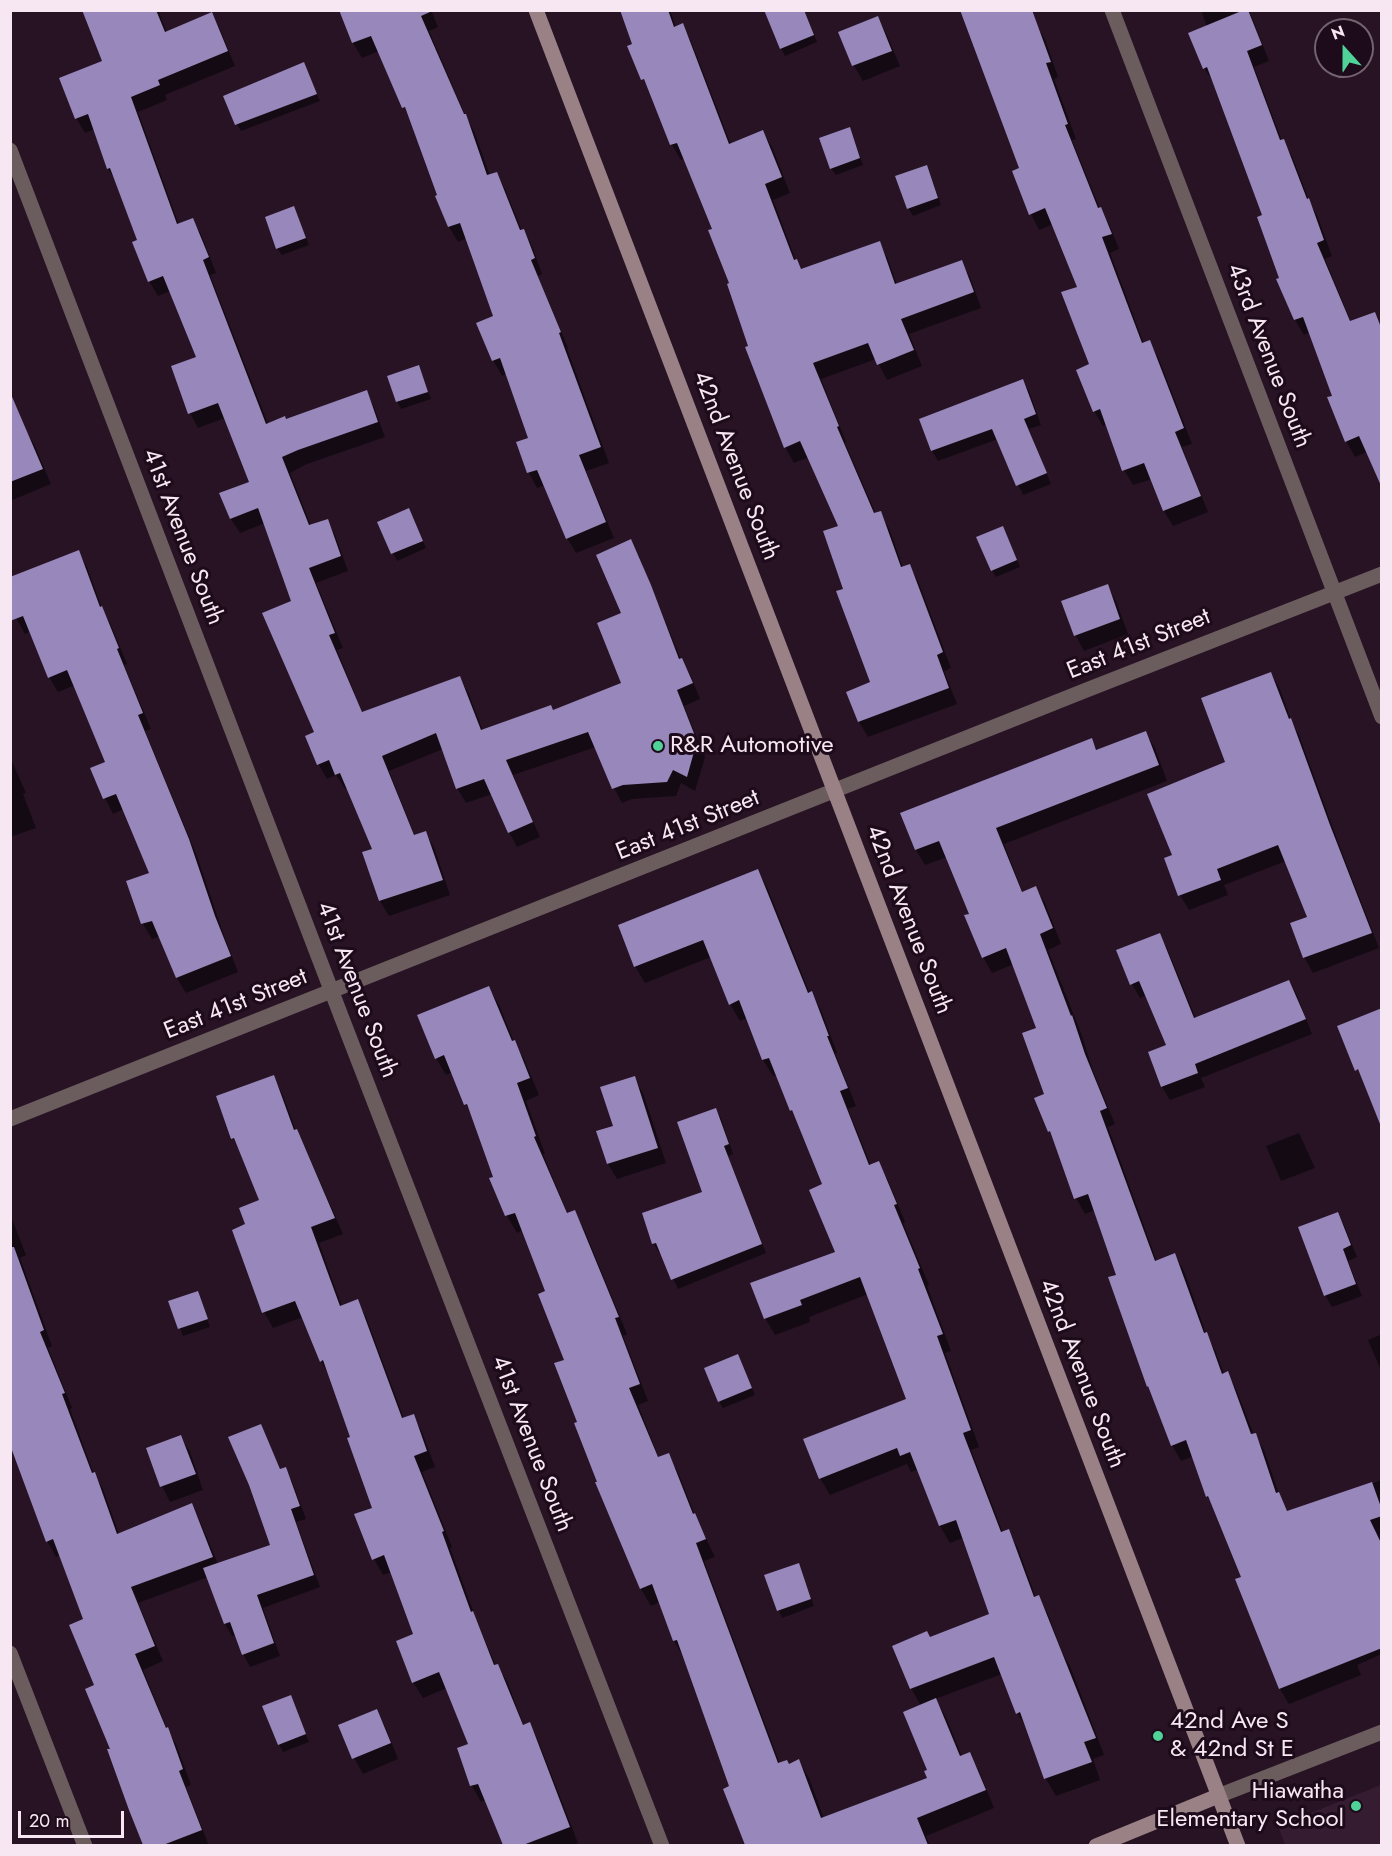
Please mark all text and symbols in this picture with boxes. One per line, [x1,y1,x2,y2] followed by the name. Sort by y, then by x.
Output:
[1314,18,1374,78] north arrow
[1328,20,1348,46] text: N
[1220,260,1316,452] street label: 43rd Avenue South
[686,367,784,565] street label: 42nd Avenue South
[135,445,229,629] street label: 41st Avenue South
[1063,603,1215,687] street label: East 41st Street
[670,732,833,760] place label: R&R Automotive
[651,739,665,753] marker: R&R Automotive
[612,784,764,868] street label: East 41st Street
[859,821,957,1019] street label: 42nd Avenue South
[309,898,403,1082] street label: 41st Avenue South
[160,963,312,1047] street label: East 41st Street
[1032,1275,1130,1473] street label: 42nd Avenue South
[484,1352,578,1536] street label: 41st Avenue South
[1170,1708,1294,1764] place label: 42nd Ave S & 42nd St E
[1151,1729,1165,1743] marker: 42nd Ave S & 42nd St E
[1156,1778,1344,1834] place label: Hiawatha Elementary School
[21,1799,128,1837] scale bar
[1349,1799,1363,1813] marker: Hiawatha Elementary School
[29,1808,69,1834] text: 20 m

